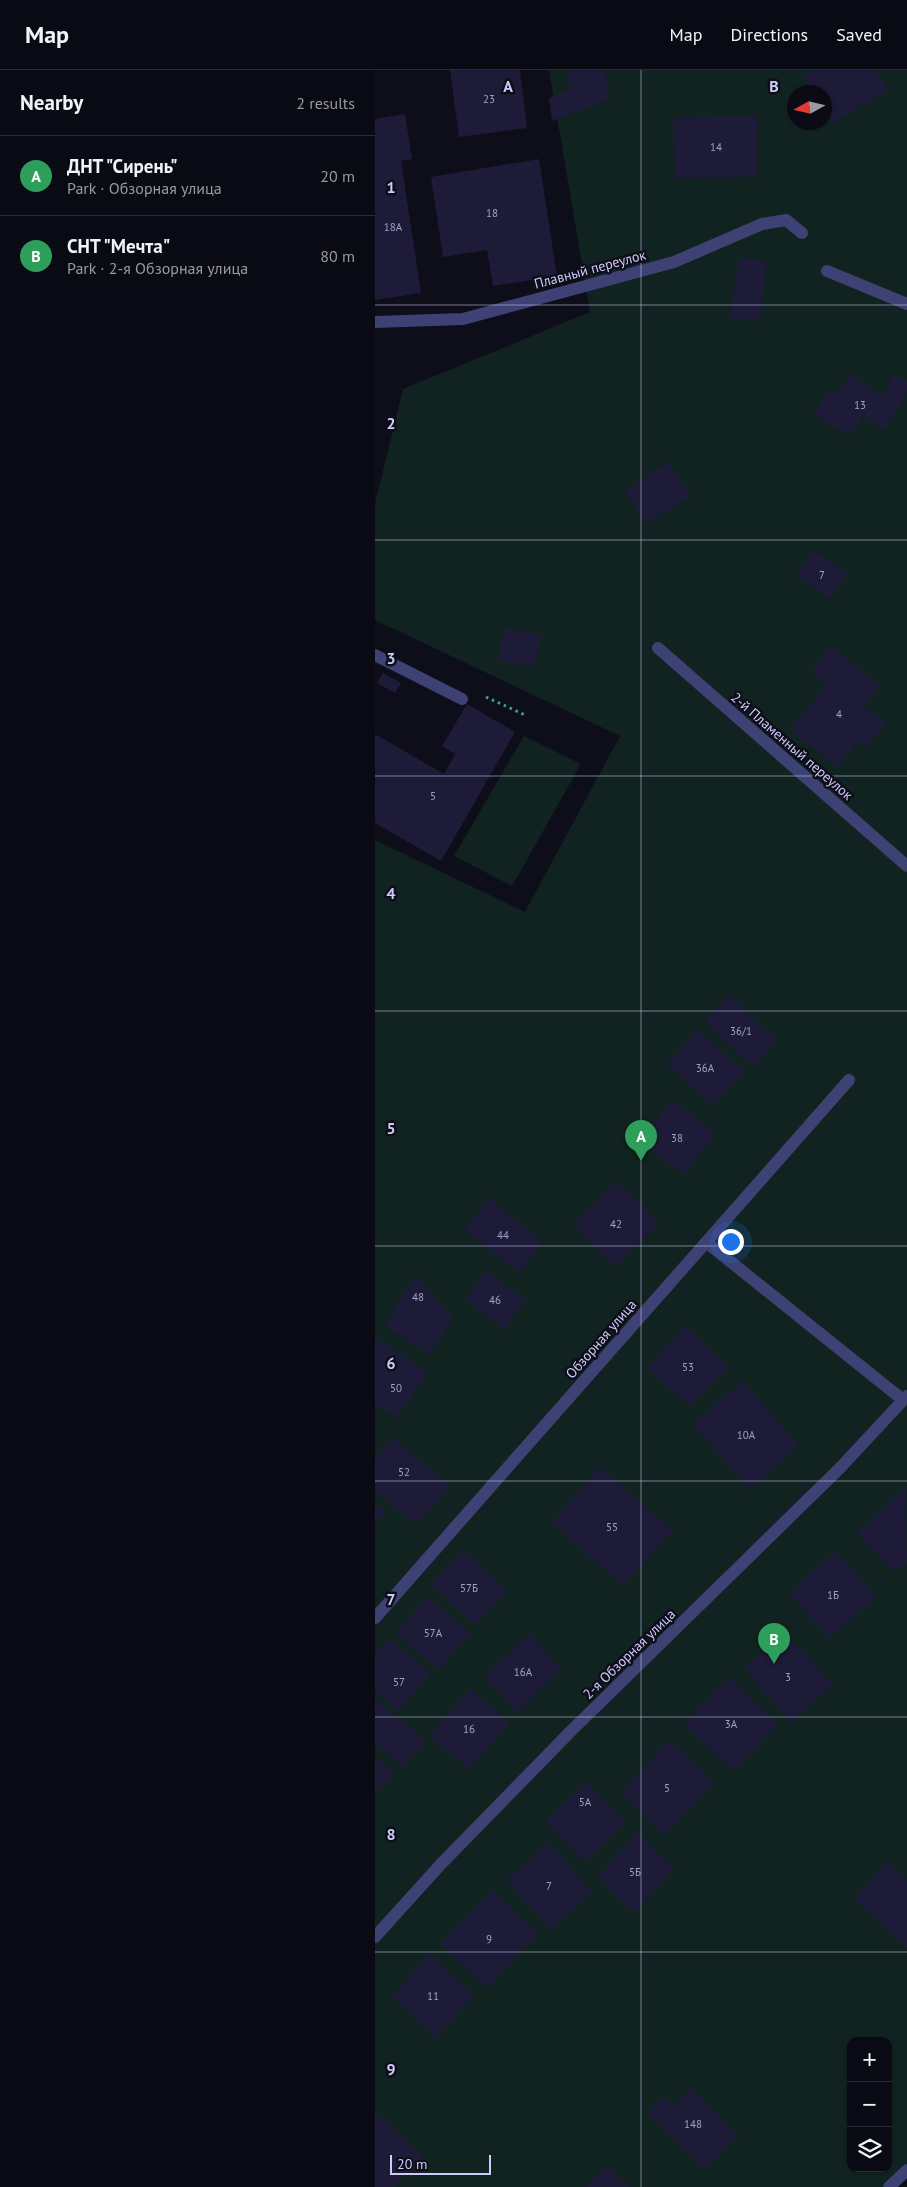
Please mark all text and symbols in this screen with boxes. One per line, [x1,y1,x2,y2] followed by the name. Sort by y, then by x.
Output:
[25,19,69,50] text: Map
[670,23,702,46] text: Map
[730,23,808,46] text: Directions
[836,23,882,46] text: Saved
[503,76,513,96] text: A
[769,76,779,96] text: B
[787,85,832,130] north arrow
[20,89,83,116] text: Nearby
[483,92,495,106] house number: 23
[296,93,355,113] text: 2 results
[710,140,722,154] house number: 14
[67,154,178,178] text: ДНТ "Сирень"
[31,166,41,186] text: A
[320,166,355,186] text: 20 m
[386,177,396,197] text: 1
[67,178,222,198] text: Park · Обзорная улица
[486,206,498,220] house number: 18
[384,220,403,234] house number: 18А
[67,234,170,258] text: СНТ "Мечта"
[532,245,648,293] street label: Плавный переулок
[31,246,41,266] text: B
[320,246,355,266] text: 80 m
[67,258,248,278] text: Park · 2-я Обзорная улица
[854,398,866,412] house number: 13
[386,413,396,433] text: 2
[819,568,825,582] house number: 7
[386,648,396,668] text: 3
[727,688,857,804] street label: 2-й Пламенный переулок
[836,707,842,721] house number: 4
[430,789,436,803] house number: 5
[386,883,396,903] text: 4
[730,1024,752,1038] house number: 36/1
[696,1061,715,1075] house number: 36А
[386,1118,396,1138] text: 5
[625,1120,657,1161] pin: A
[671,1131,683,1145] house number: 38
[610,1217,622,1231] house number: 42
[497,1228,509,1242] house number: 44
[718,1229,744,1255] your location
[412,1290,424,1304] house number: 48
[489,1293,501,1307] house number: 46
[562,1296,640,1382] street label: Обзорная улица
[386,1353,396,1373] text: 6
[682,1360,694,1374] house number: 53
[390,1381,402,1395] house number: 50
[737,1428,756,1442] house number: 10А
[398,1465,410,1479] house number: 52
[606,1520,618,1534] house number: 55
[460,1581,478,1595] house number: 57Б
[827,1588,839,1602] house number: 1Б
[386,1589,396,1609] text: 7
[579,1605,679,1703] street label: 2-я Обзорная улица
[758,1623,790,1664] pin: B
[424,1626,443,1640] house number: 57А
[514,1665,533,1679] house number: 16А
[785,1670,791,1684] house number: 3
[393,1675,405,1689] house number: 57
[725,1717,738,1731] house number: 3А
[463,1722,475,1736] house number: 16
[664,1781,670,1795] house number: 5
[579,1795,592,1809] house number: 5А
[386,1824,396,1844] text: 8
[629,1865,641,1879] house number: 5Б
[546,1879,552,1893] house number: 7
[486,1932,492,1946] house number: 9
[427,1989,439,2003] house number: 11
[847,2037,892,2172] map controls
[847,2037,892,2082] button: +
[386,2059,396,2079] text: 9
[847,2082,892,2127] button: −
[684,2117,702,2131] house number: 148
[847,2127,892,2172] button: layers
[390,2152,491,2175] scale bar
[397,2155,427,2173] text: 20 m

